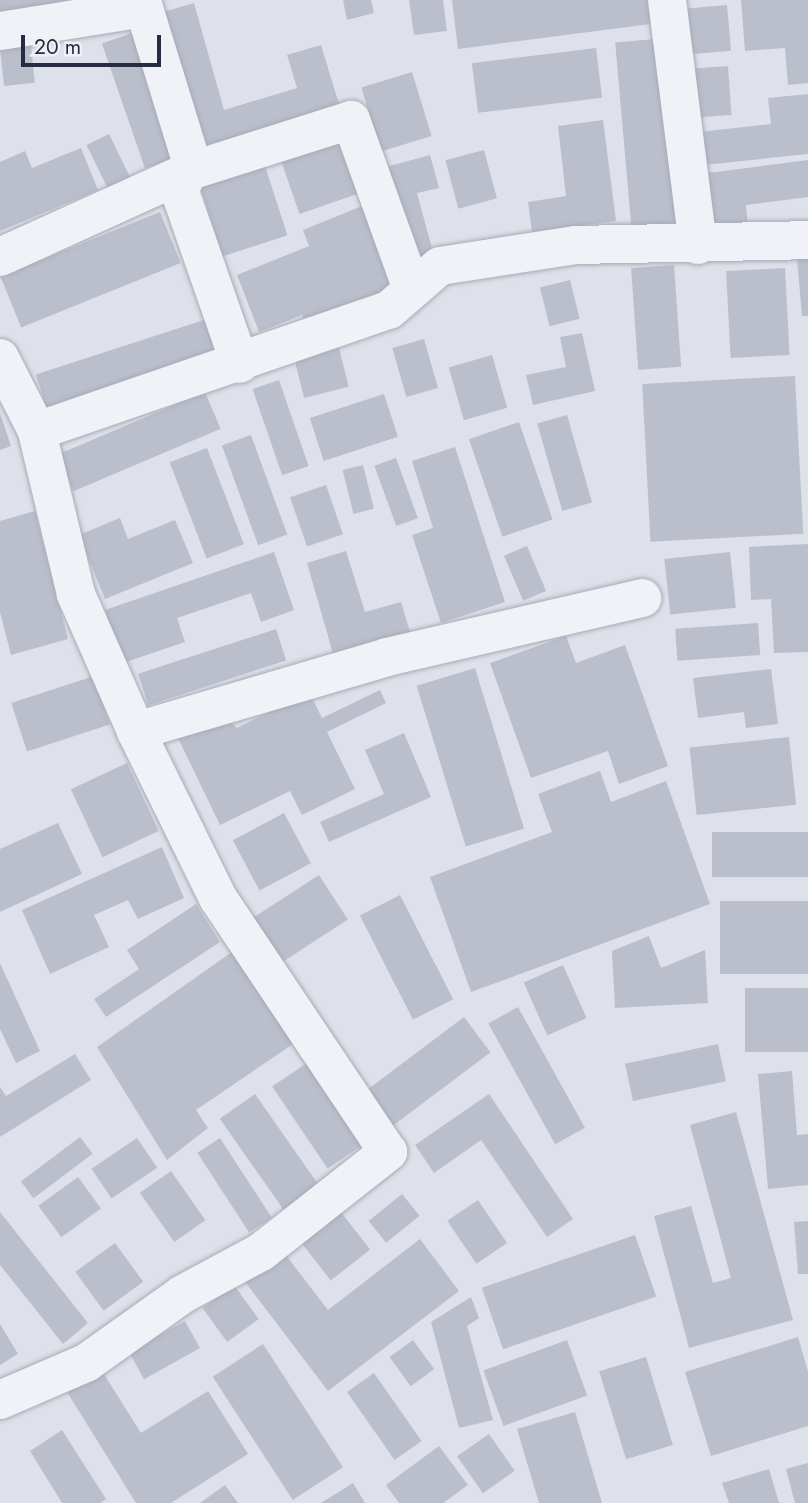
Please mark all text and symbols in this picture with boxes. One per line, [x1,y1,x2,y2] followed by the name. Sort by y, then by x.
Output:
[24,21,164,65] scale bar
[34,32,81,62] text: 20 m

